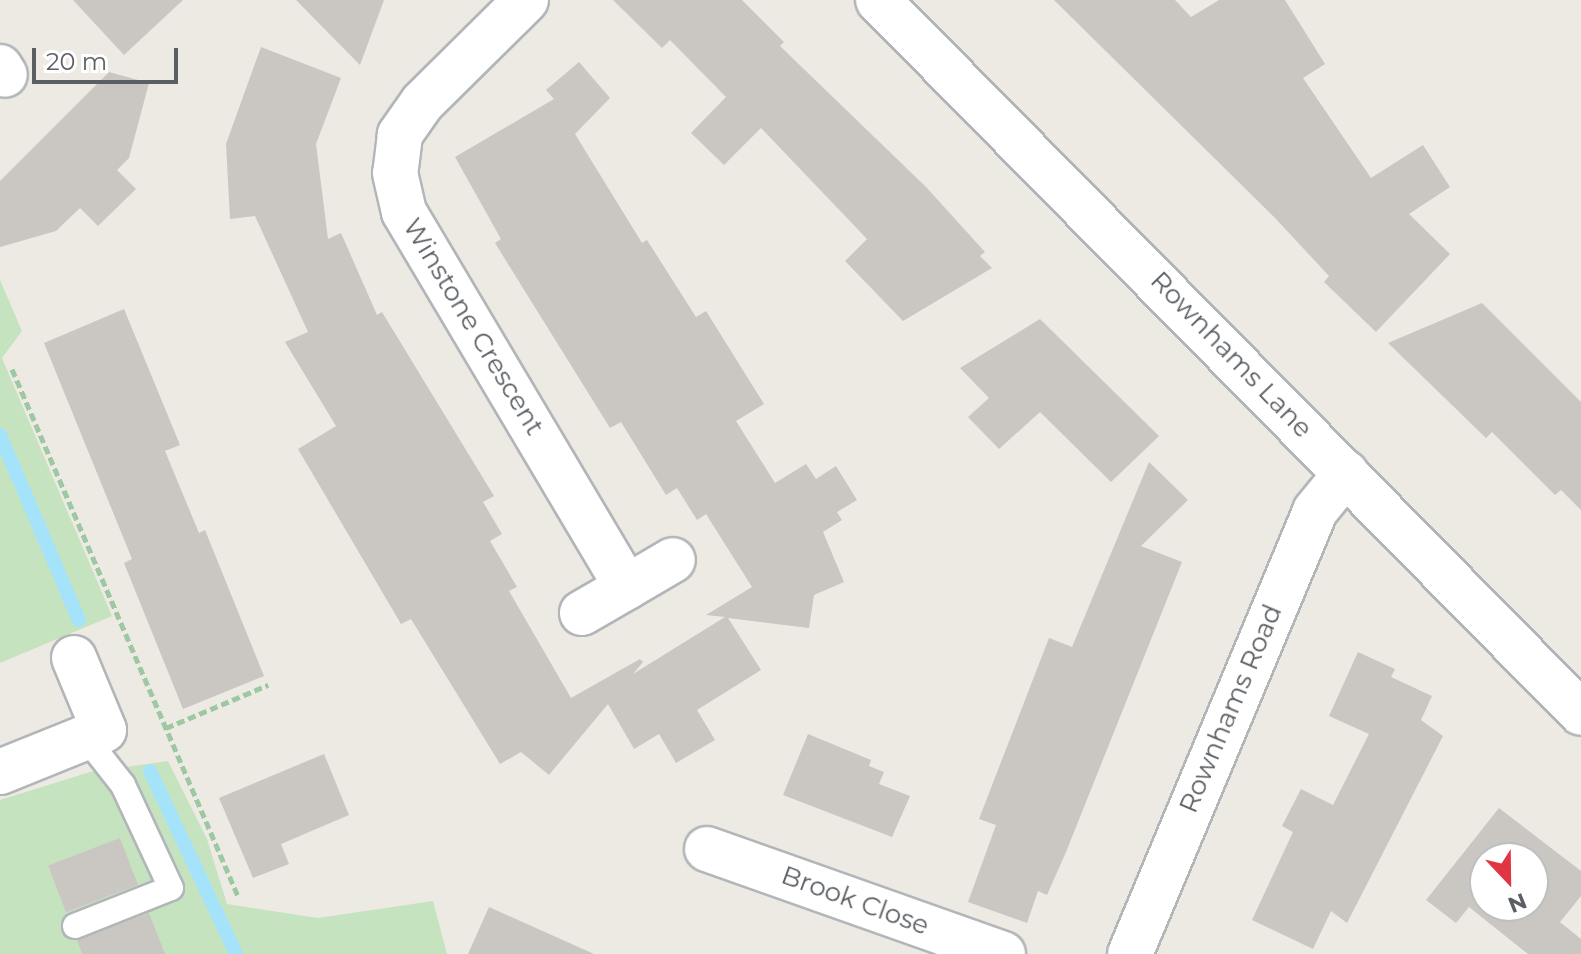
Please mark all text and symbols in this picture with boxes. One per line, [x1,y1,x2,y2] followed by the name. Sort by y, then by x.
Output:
[36,32,182,82] scale bar
[46,47,107,76] text: 20 m
[396,213,550,441] street label: Winstone Crescent
[1144,265,1318,445] street label: Rownhams Lane
[1173,600,1289,818] street label: Rownhams Road
[1469,842,1549,922] north arrow
[777,860,933,942] street label: Brook Close
[1504,887,1531,919] text: N

